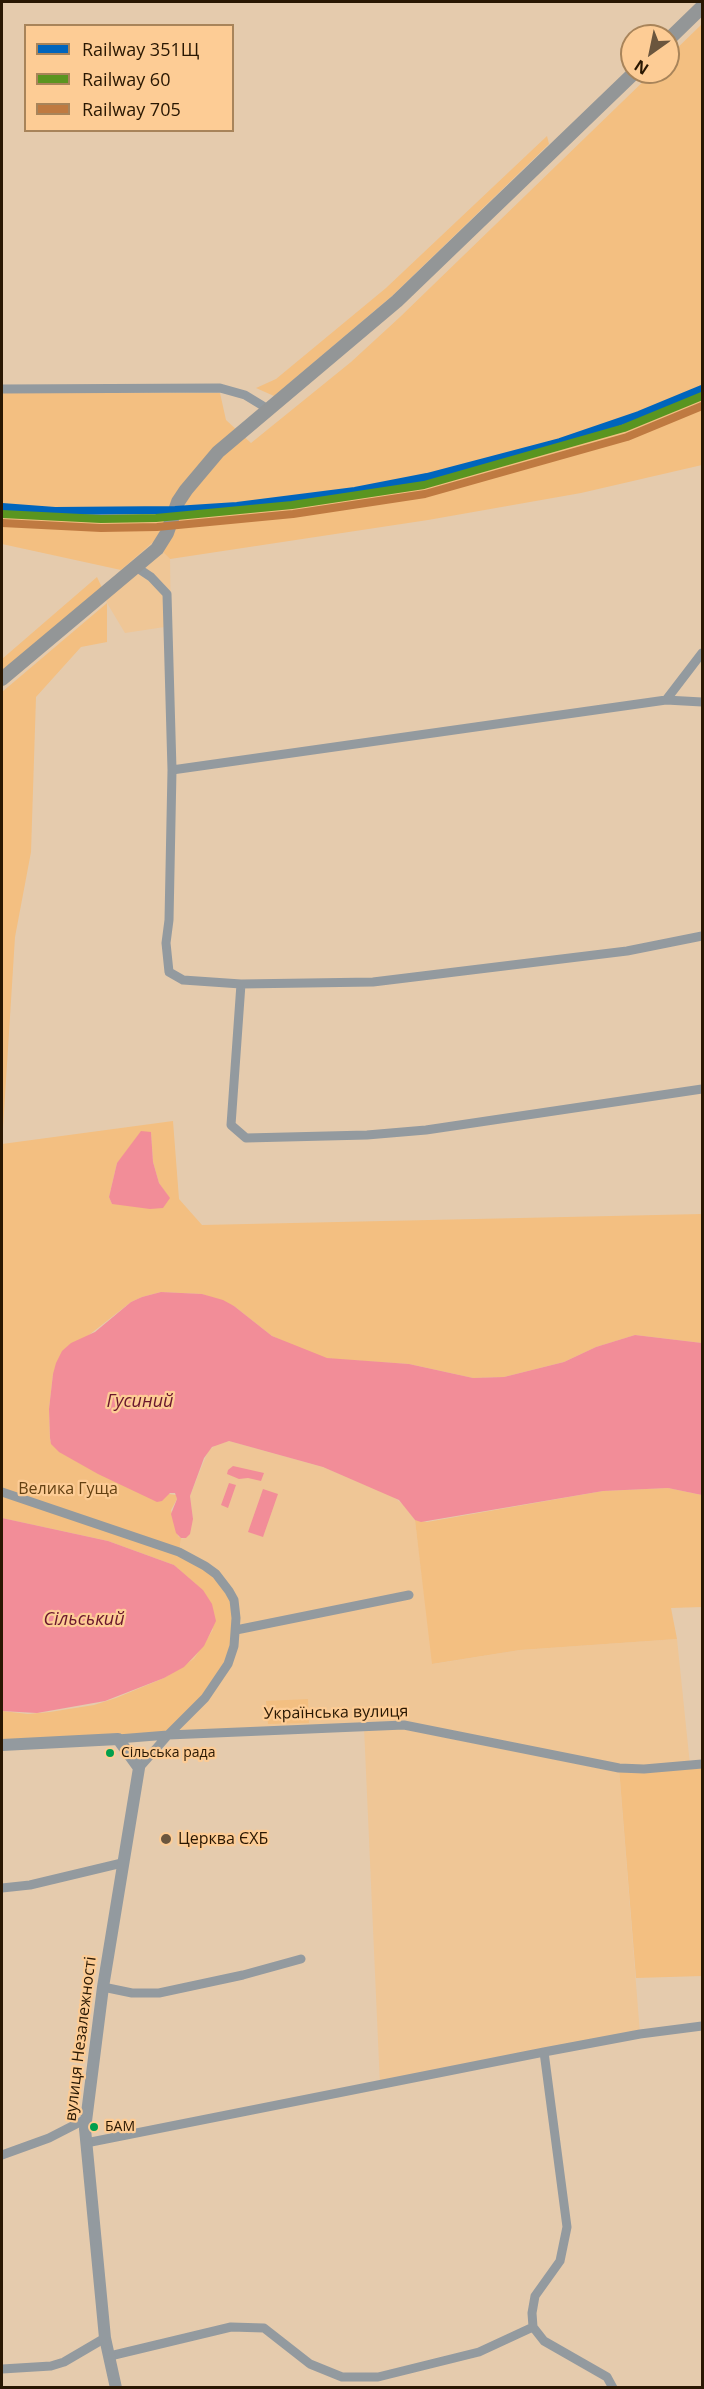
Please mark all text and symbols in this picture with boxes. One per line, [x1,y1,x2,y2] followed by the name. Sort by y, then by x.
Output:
[24,24,234,132] legend
[620,24,680,84] north arrow
[82,37,199,61] text: Railway 351Щ
[630,55,653,80] text: N
[82,67,170,91] text: Railway 60
[82,97,181,121] text: Railway 705
[107,1391,173,1413] water label: Гусиний
[18,1479,118,1499] park label: Велика Гуща
[43,1609,125,1631] water label: Сільський
[263,1702,409,1724] street label: Українська вулиця
[121,1745,215,1761] place label: Сільська рада
[104,1747,116,1759] marker: Сільська рада
[178,1829,268,1849] place label: Церква ЄХБ
[159,1832,173,1846] marker: Церква ЄХБ
[61,1956,101,2122] street label: вулиця Незалежності
[105,2119,135,2135] place label: БАМ
[88,2121,100,2133] marker: БАМ

